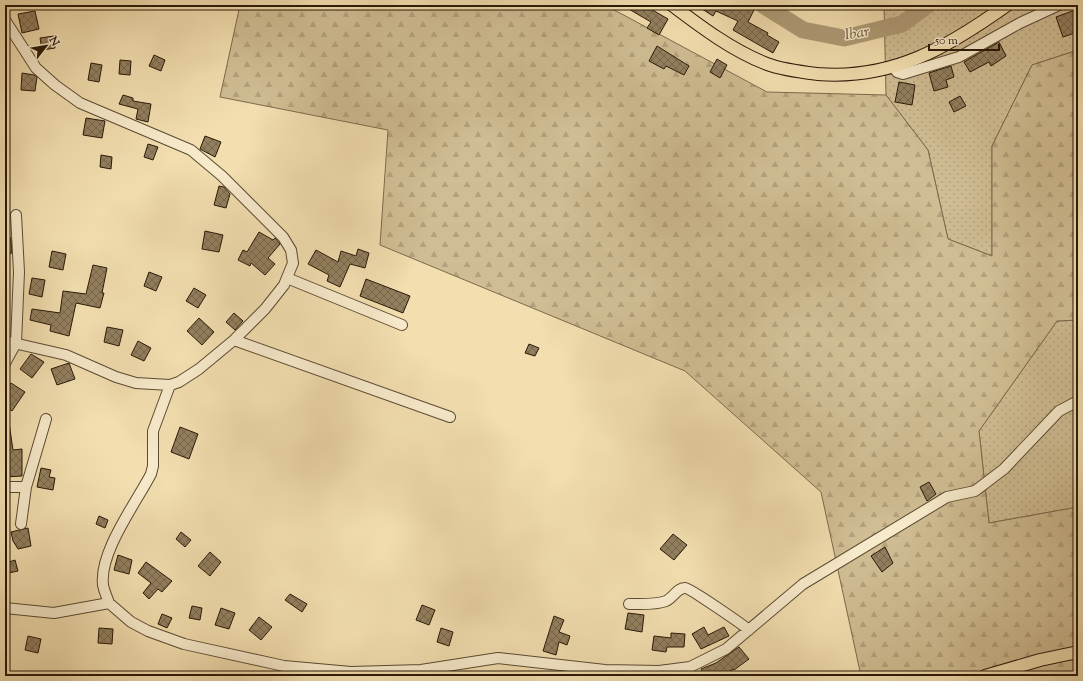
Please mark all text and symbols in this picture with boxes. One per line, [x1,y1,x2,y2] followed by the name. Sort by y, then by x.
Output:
[843,22,871,46] water label: Ibar
[26,26,66,66] north arrow
[929,26,999,52] scale bar
[934,32,958,50] text: 50 m
[44,33,63,49] text: N

